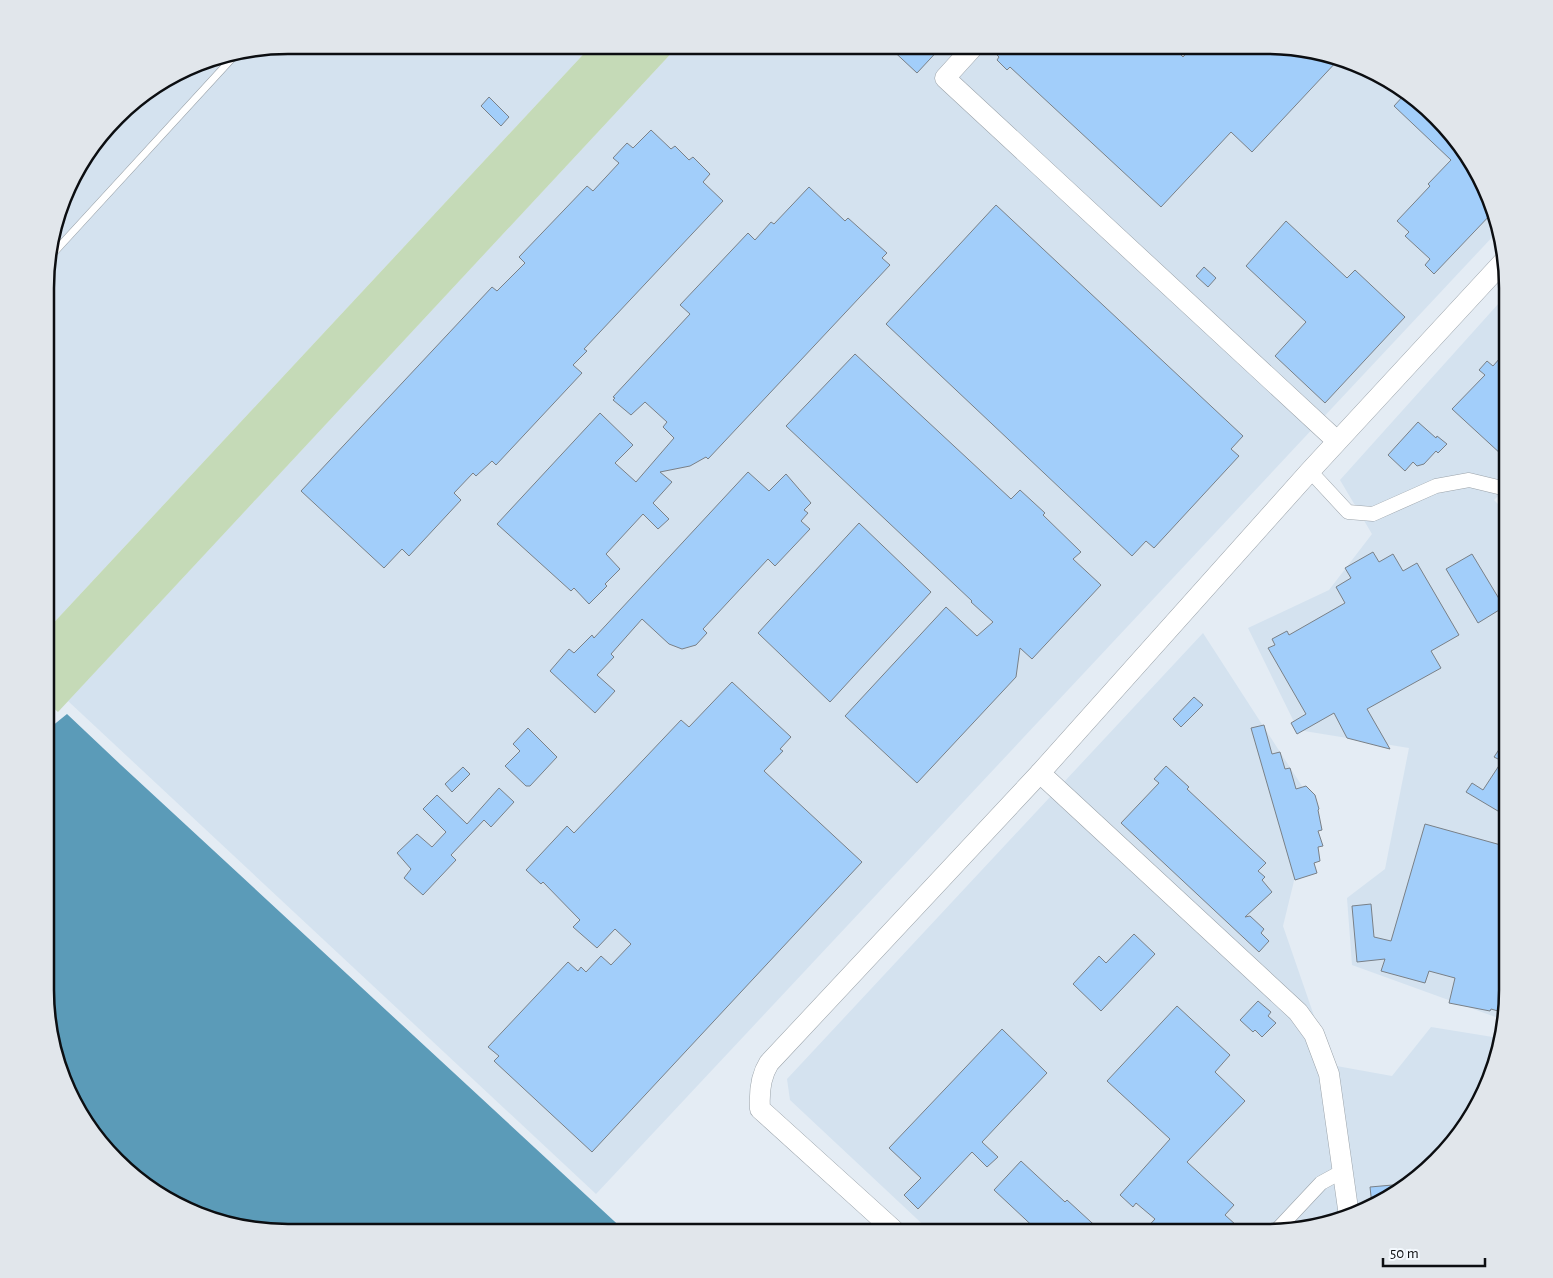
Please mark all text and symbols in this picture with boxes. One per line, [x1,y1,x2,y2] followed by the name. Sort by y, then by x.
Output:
[1383,1236,1486,1268] scale bar
[1390,1246,1419,1261] text: 50 m

